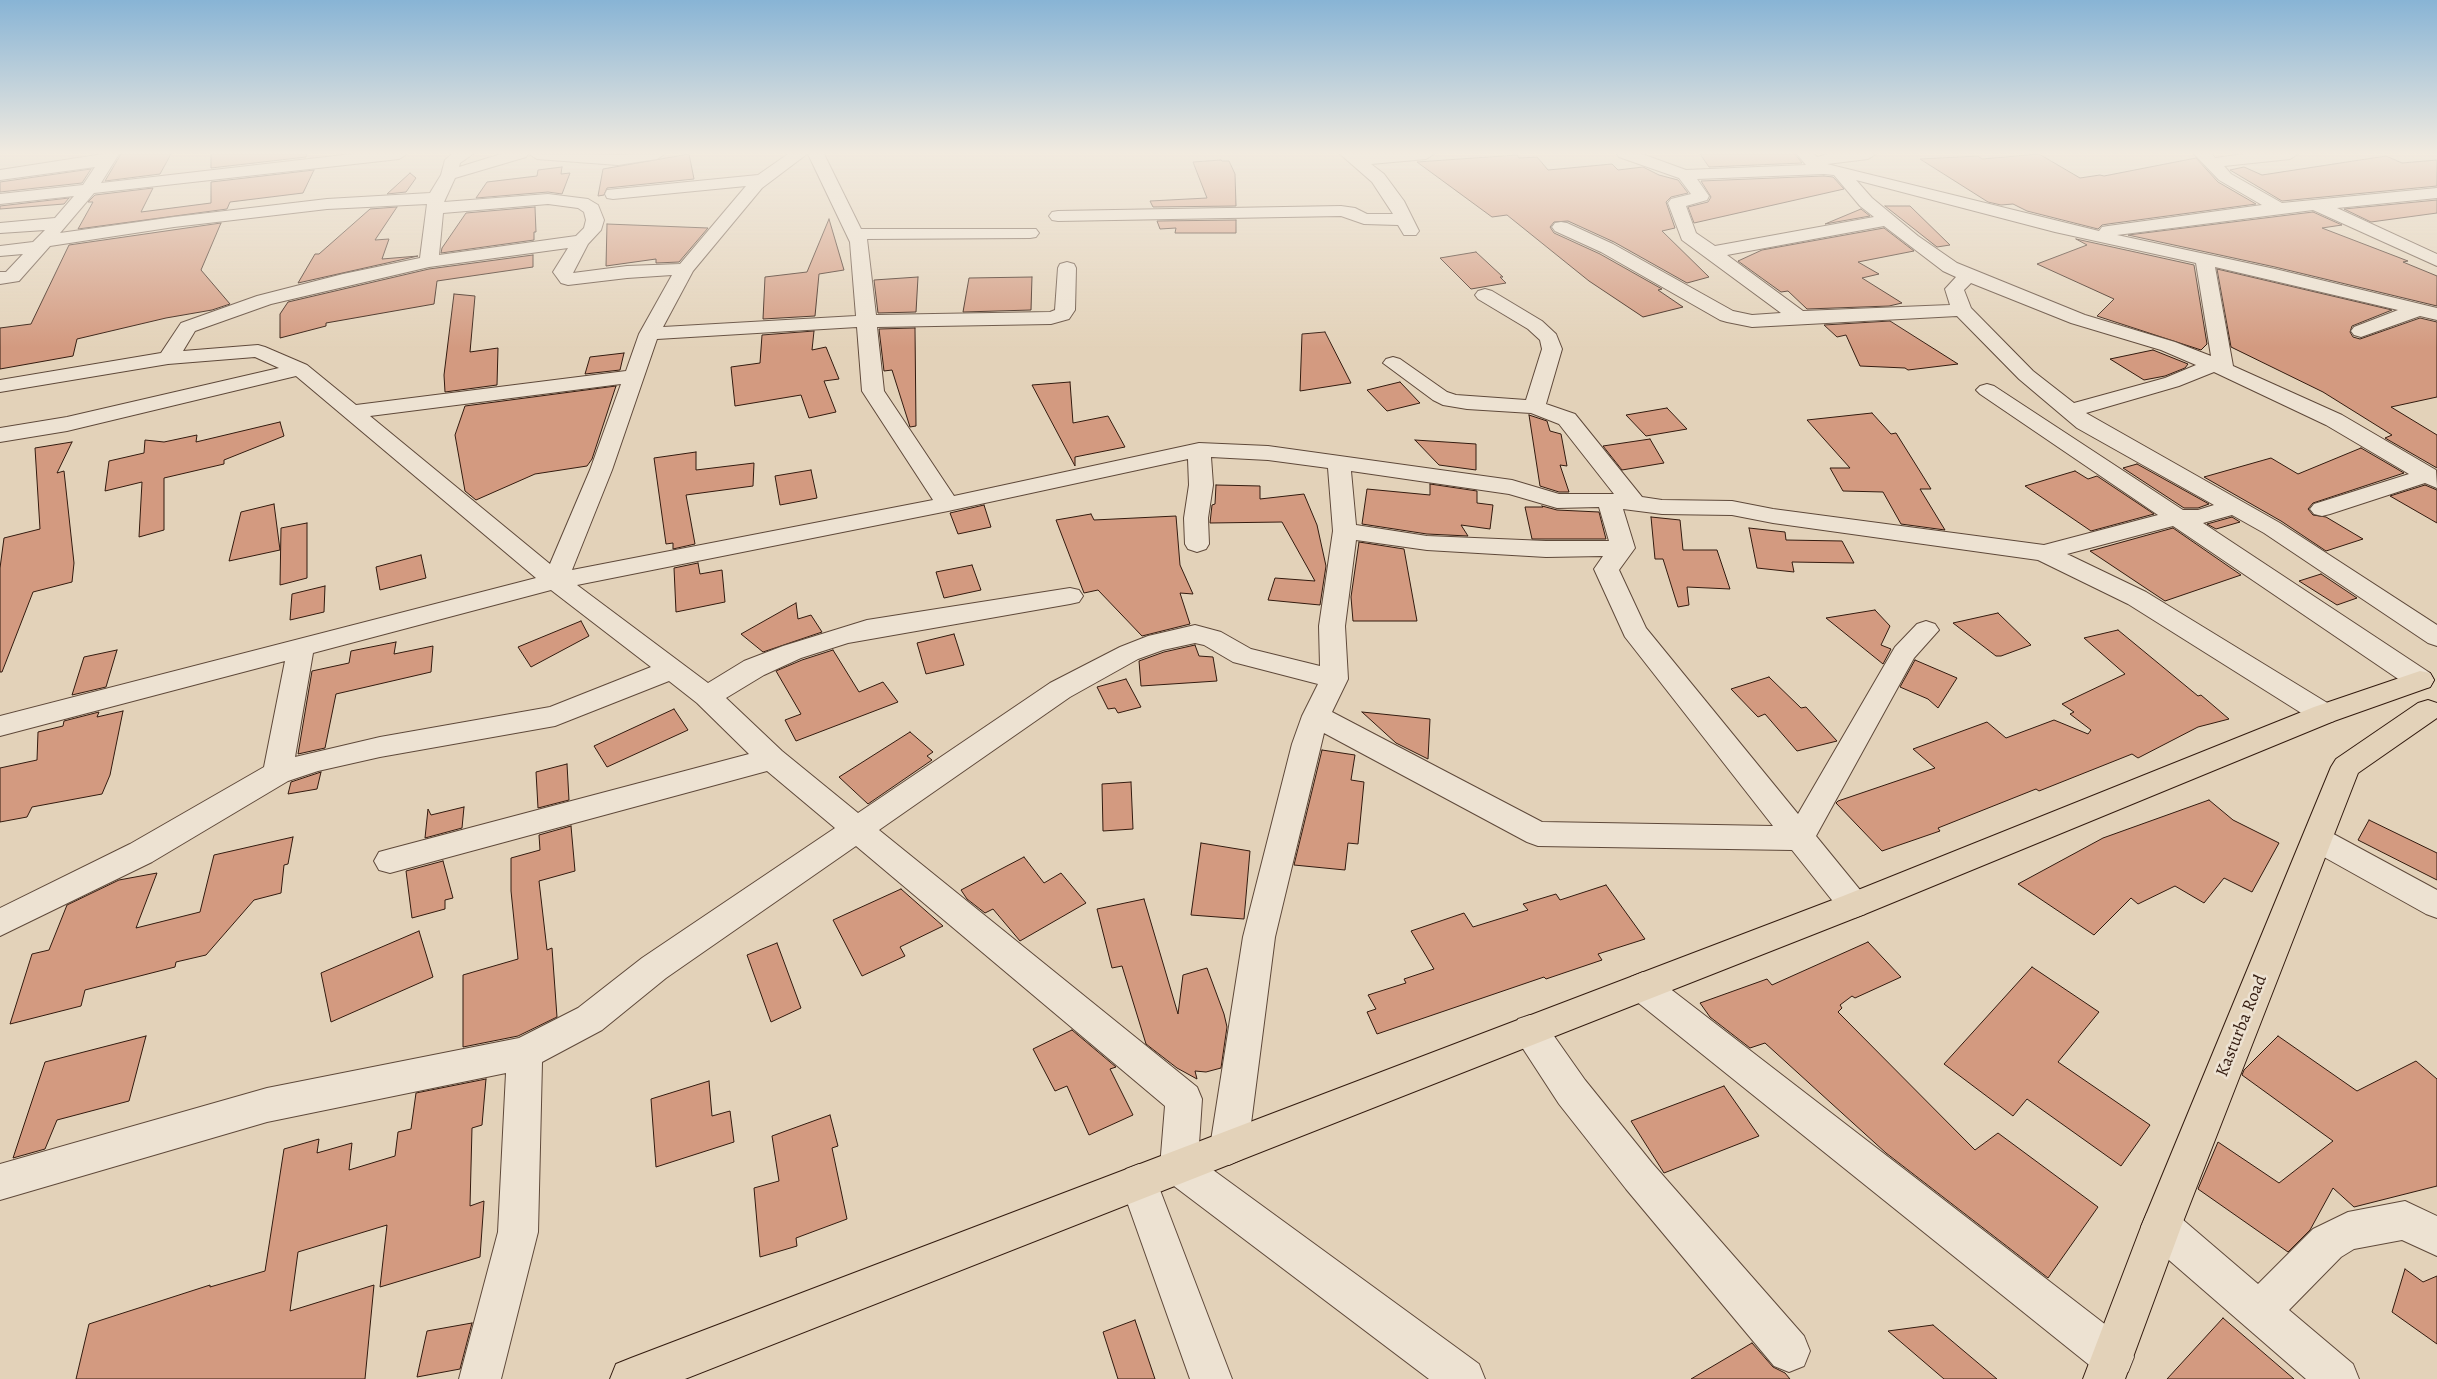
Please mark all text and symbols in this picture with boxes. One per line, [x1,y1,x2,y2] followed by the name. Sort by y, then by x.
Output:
[2212,972,2272,1080] street label: Kasturba Road

